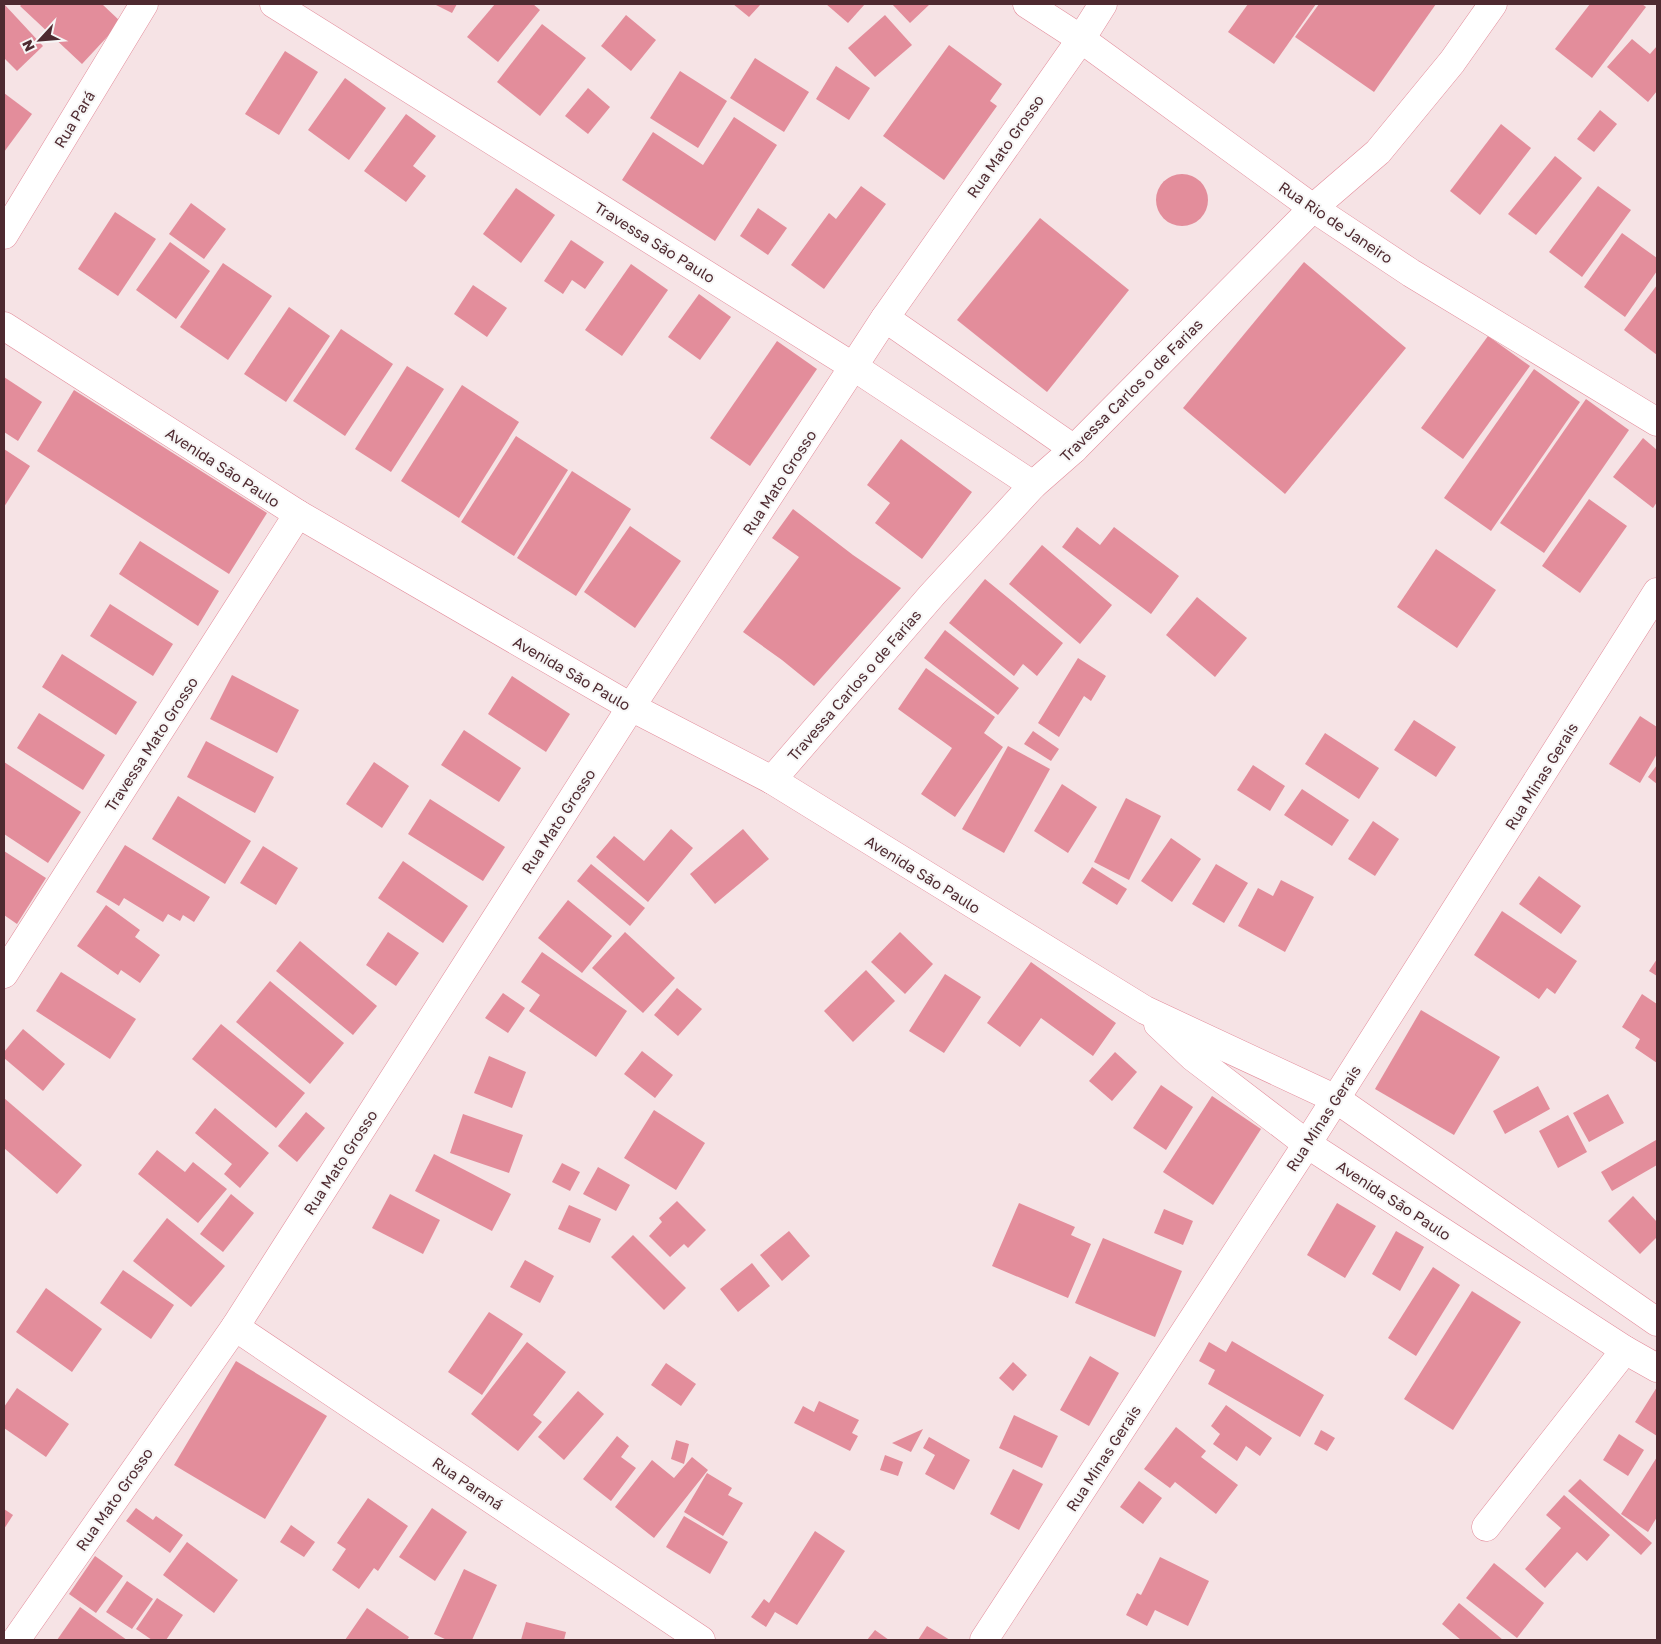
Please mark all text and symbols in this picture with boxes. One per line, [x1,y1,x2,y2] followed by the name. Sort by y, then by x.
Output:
[15,15,65,65] north arrow
[18,37,38,54] text: N
[50,87,98,151] street label: Rua Pará
[963,91,1047,201] street label: Rua Mato Grosso
[1276,177,1396,267] street label: Rua Rio de Janeiro
[592,198,718,286] street label: Travessa São Paulo
[1056,315,1206,465] street label: Travessa Carlos o de Farias
[163,423,283,511] street label: Avenida São Paulo
[738,426,820,538] street label: Rua Mato Grosso
[783,606,925,764] street label: Travessa Carlos o de Farias
[510,632,634,714] street label: Avenida São Paulo
[101,673,201,815] street label: Travessa Mato Grosso
[1501,719,1581,833] street label: Rua Minas Gerais
[517,765,599,877] street label: Rua Mato Grosso
[862,831,984,917] street label: Avenida São Paulo
[1282,1062,1364,1174] street label: Rua Minas Gerais
[299,1106,381,1218] street label: Rua Mato Grosso
[1334,1156,1454,1244] street label: Avenida São Paulo
[1062,1402,1144,1514] street label: Rua Minas Gerais
[72,1444,156,1554] street label: Rua Mato Grosso
[429,1453,507,1513] street label: Rua Paraná

